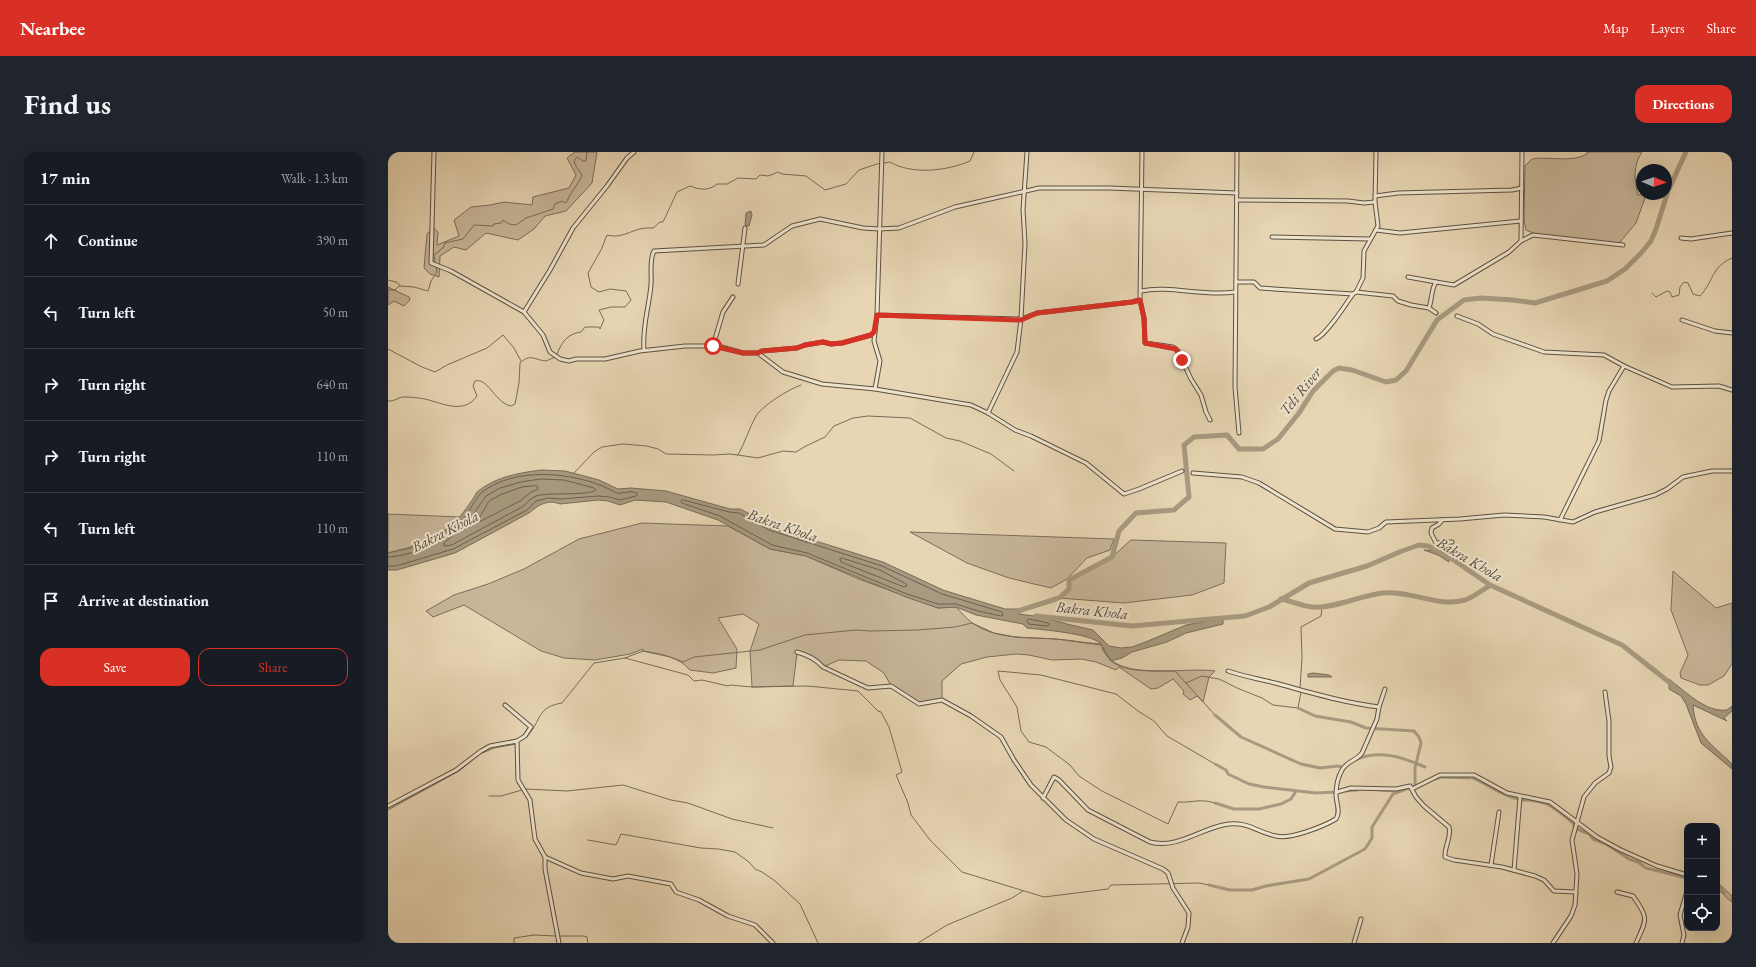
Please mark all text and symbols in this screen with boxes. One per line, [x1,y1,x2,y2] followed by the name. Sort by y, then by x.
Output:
[20,16,85,41] text: Nearbee
[1603,19,1628,37] text: Map
[1650,19,1685,37] text: Layers
[1707,19,1736,37] text: Share
[1635,85,1732,123] button: Directions
[24,86,111,122] text: Find us
[1636,164,1672,200] north arrow
[40,167,90,189] text: 17 min
[281,170,348,187] text: Walk · 1.3 km
[40,230,62,252] icon: ahead
[78,231,138,250] text: Continue
[317,232,348,249] text: 390 m
[40,302,62,324] icon: left
[78,303,135,322] text: Turn left
[323,304,348,321] text: 50 m
[704,337,722,355] route start
[1173,351,1191,369] route end
[1275,362,1326,419] water label: Teli River
[40,374,62,396] icon: right
[78,375,146,394] text: Turn right
[317,376,348,393] text: 640 m
[40,446,62,468] icon: right
[78,447,146,466] text: Turn right
[317,448,348,465] text: 110 m
[745,504,821,546] water label: Bakra Khola
[407,506,482,556] water label: Bakra Khola
[40,518,62,540] icon: left
[78,519,135,538] text: Turn left
[317,520,348,537] text: 110 m
[1433,532,1506,585] water label: Bakra Khola
[40,590,62,612] icon: arrive
[78,591,209,610] text: Arrive at destination
[1054,597,1129,623] water label: Bakra Khola
[40,648,190,686] button: Save
[198,648,348,686] button: Share
[1684,823,1720,931] map controls
[1684,823,1720,859] button: +
[1684,859,1720,895] button: −
[1684,895,1720,931] button: locate

